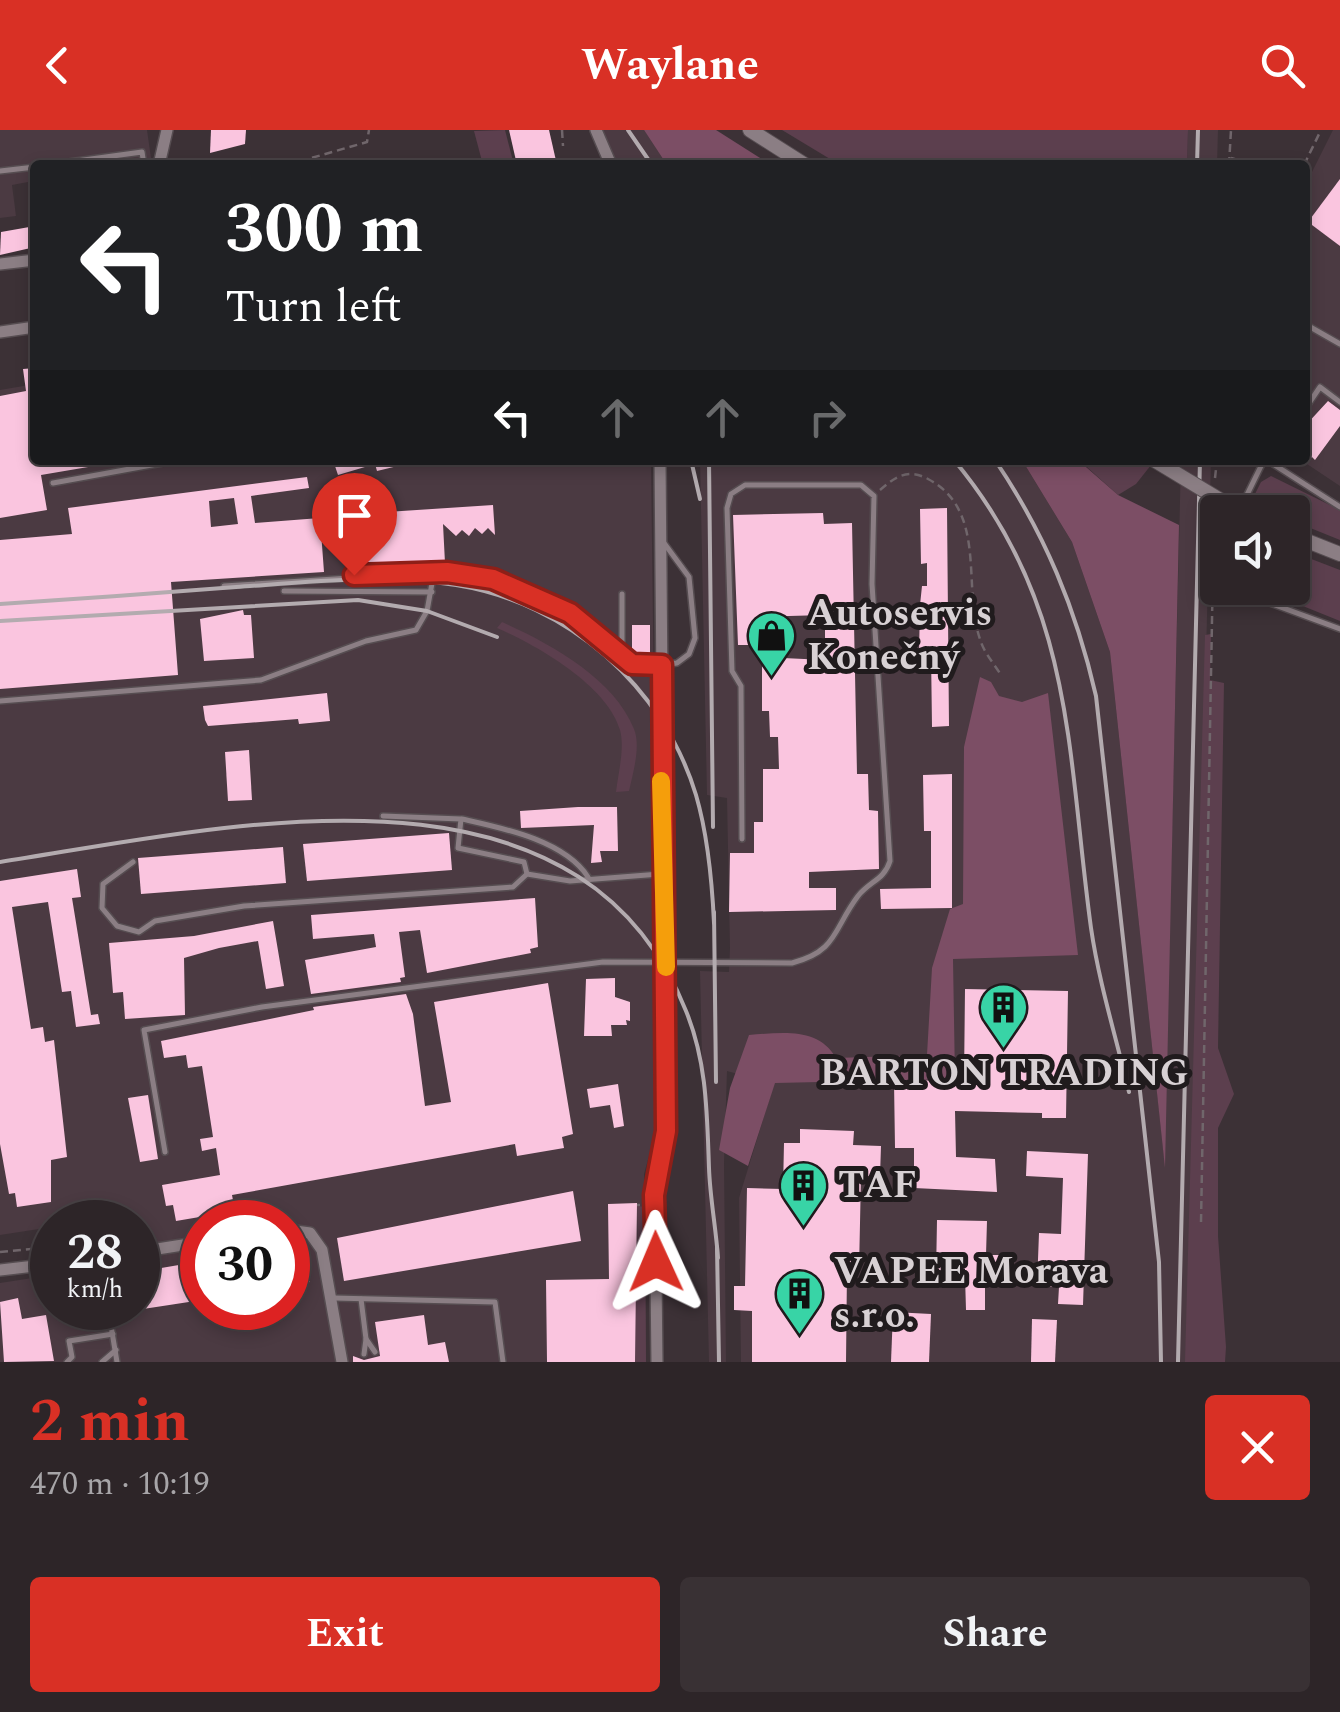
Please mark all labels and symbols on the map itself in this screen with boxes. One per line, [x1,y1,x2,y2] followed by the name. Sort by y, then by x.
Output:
[312,473,397,576] pin
[807,585,992,687] place label: Autoservis Konečný
[746,610,798,678] shop icon: Autoservis Konečný
[978,982,1030,1050] building icon: BARTON TRADING
[820,1045,1188,1103] place label: BARTON TRADING
[838,1157,917,1215] place label: TAF
[777,1160,829,1228] building icon: TAF
[180,1200,310,1330] speed limit sign: 30
[604,1210,708,1314] position arrow
[834,1243,1109,1345] place label: VAPEE Morava s.r.o.
[773,1268,825,1336] building icon: VAPEE Morava s.r.o.

